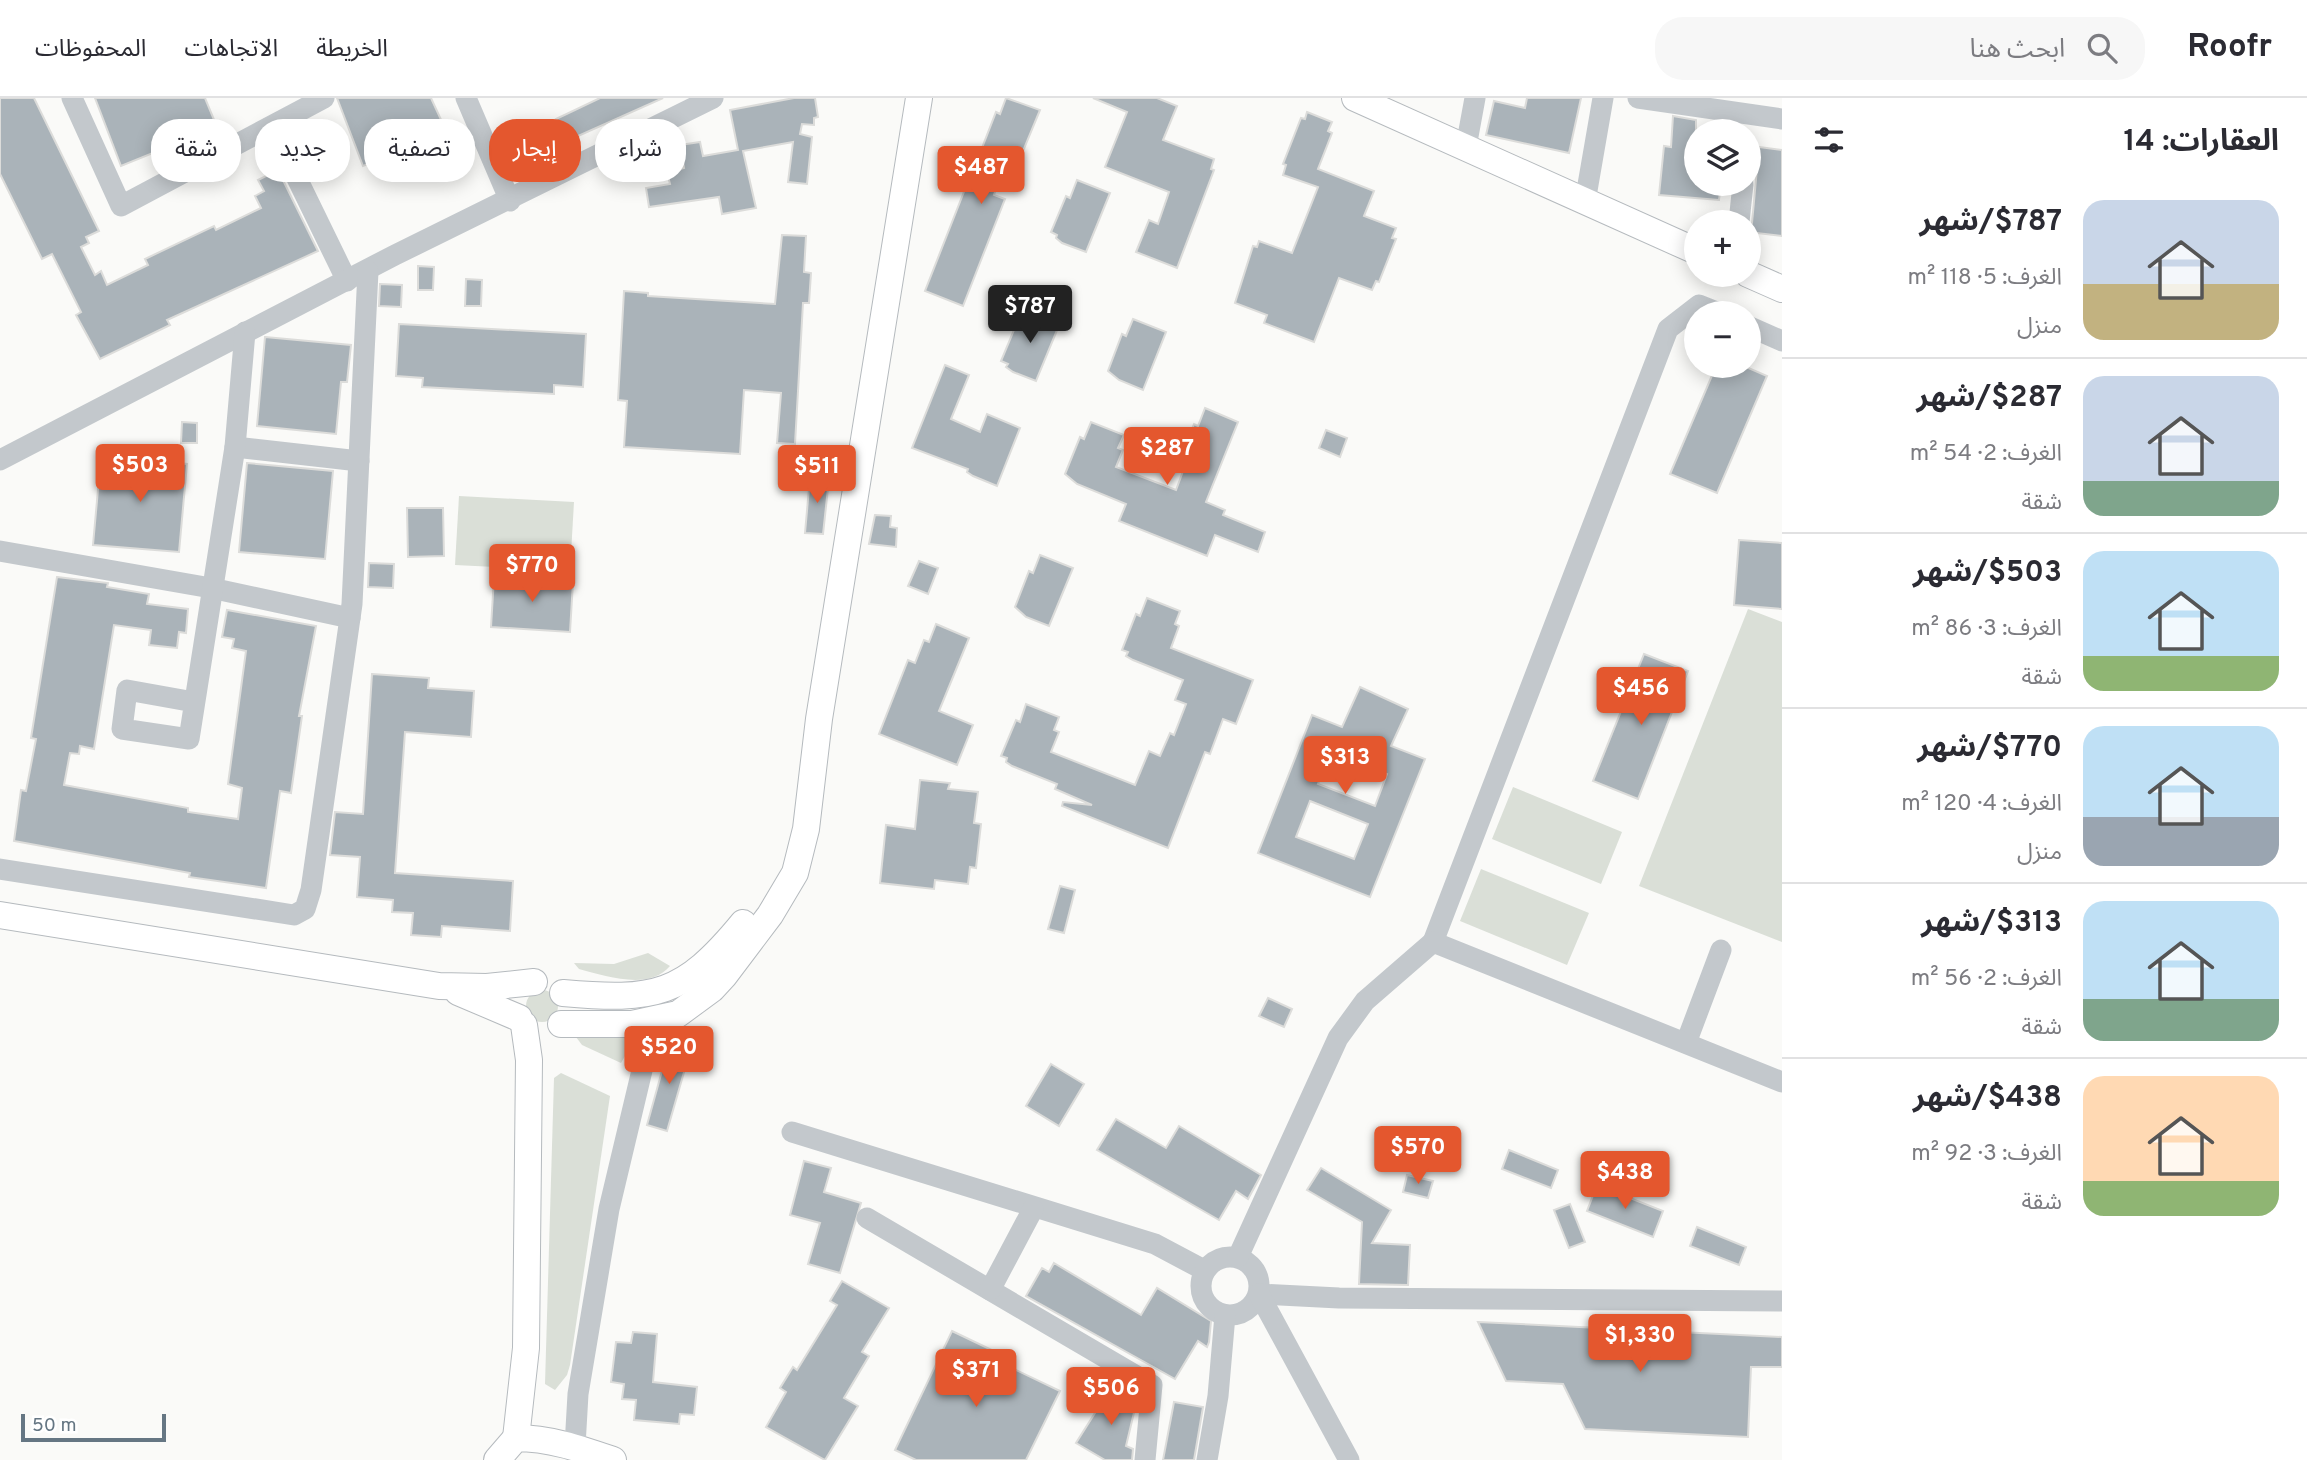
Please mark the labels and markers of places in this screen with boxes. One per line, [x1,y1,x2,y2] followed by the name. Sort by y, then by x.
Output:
[940,146,1022,206] pin: $487
[989,286,1071,345] pin: $787
[1126,428,1208,487] pin: $287
[99,444,181,504] pin: $503
[776,446,858,505] pin: $511
[491,545,573,604] pin: $770
[1600,668,1682,727] pin: $456
[1304,736,1386,796] pin: $313
[628,1026,710,1086] pin: $520
[1377,1126,1459,1186] pin: $570
[1584,1152,1666,1211] pin: $438
[1583,1314,1697,1374] pin: $1,330
[935,1350,1017,1409] pin: $371
[1070,1368,1152,1427] pin: $506

